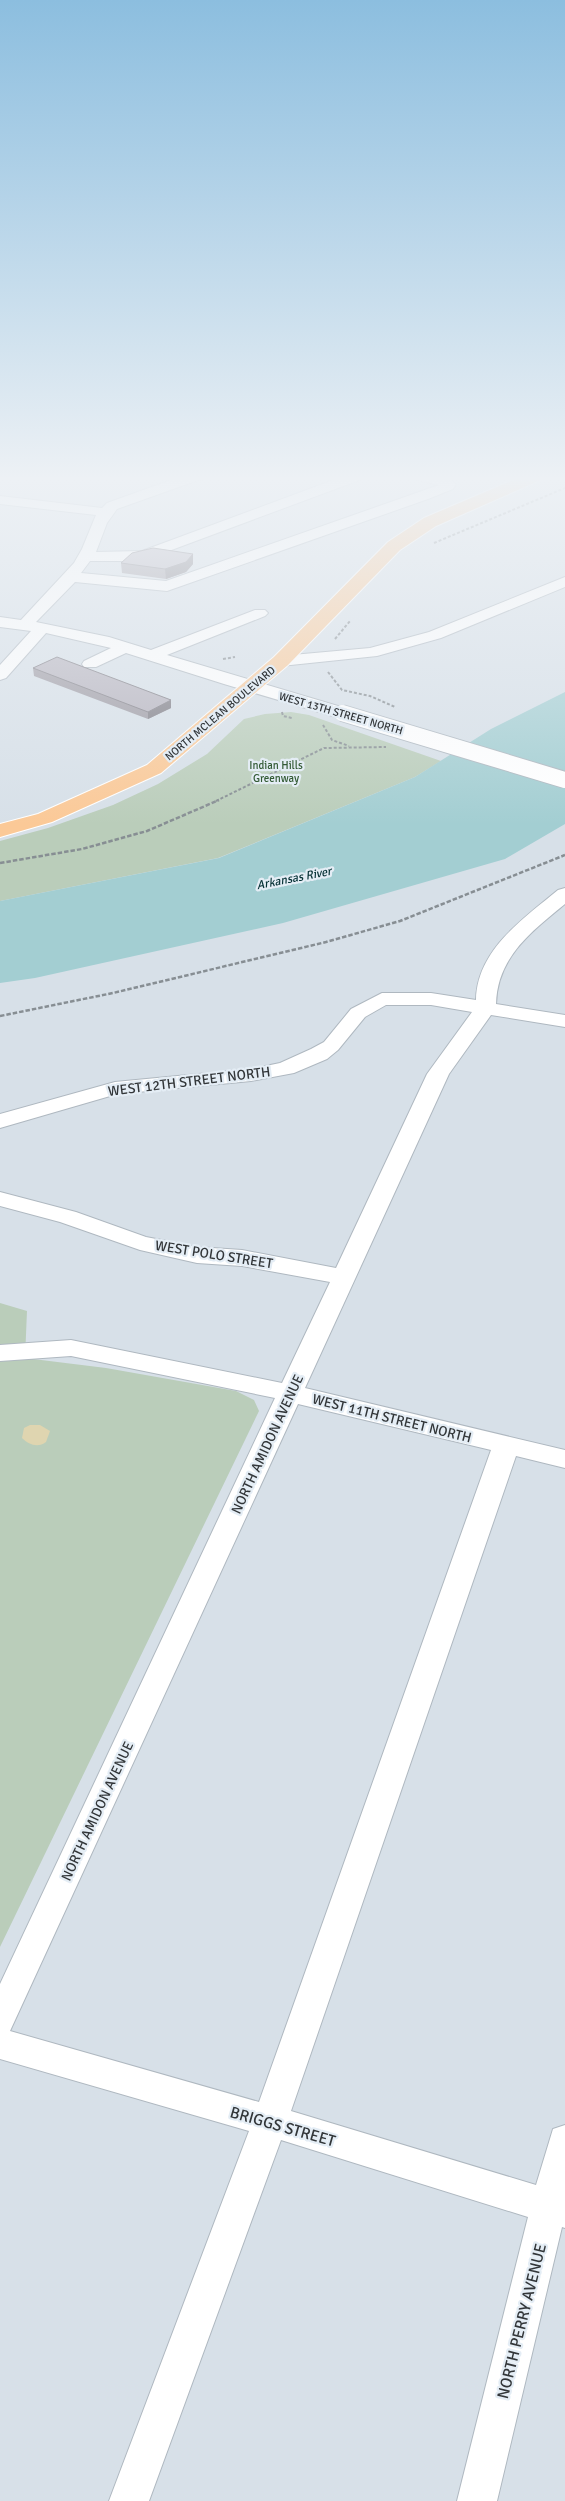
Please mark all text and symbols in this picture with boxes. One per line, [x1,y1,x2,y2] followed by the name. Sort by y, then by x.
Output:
[163,664,278,763] street label: NORTH MCLEAN BOULEVARD
[277,690,404,737] street label: WEST 13TH STREET NORTH
[249,759,303,785] park label: Indian Hills Greenway
[256,864,334,893] water label: Arkansas River
[107,1063,271,1100] street label: WEST 12TH STREET NORTH
[154,1237,274,1272] street label: WEST POLO STREET
[228,1372,307,1517] street label: NORTH AMIDON AVENUE
[310,1390,473,1447] street label: WEST 11TH STREET NORTH
[58,1739,137,1884] street label: NORTH AMIDON AVENUE
[228,2102,338,2152] street label: BRIGGS STREET
[493,2241,551,2401] street label: NORTH PERRY AVENUE

